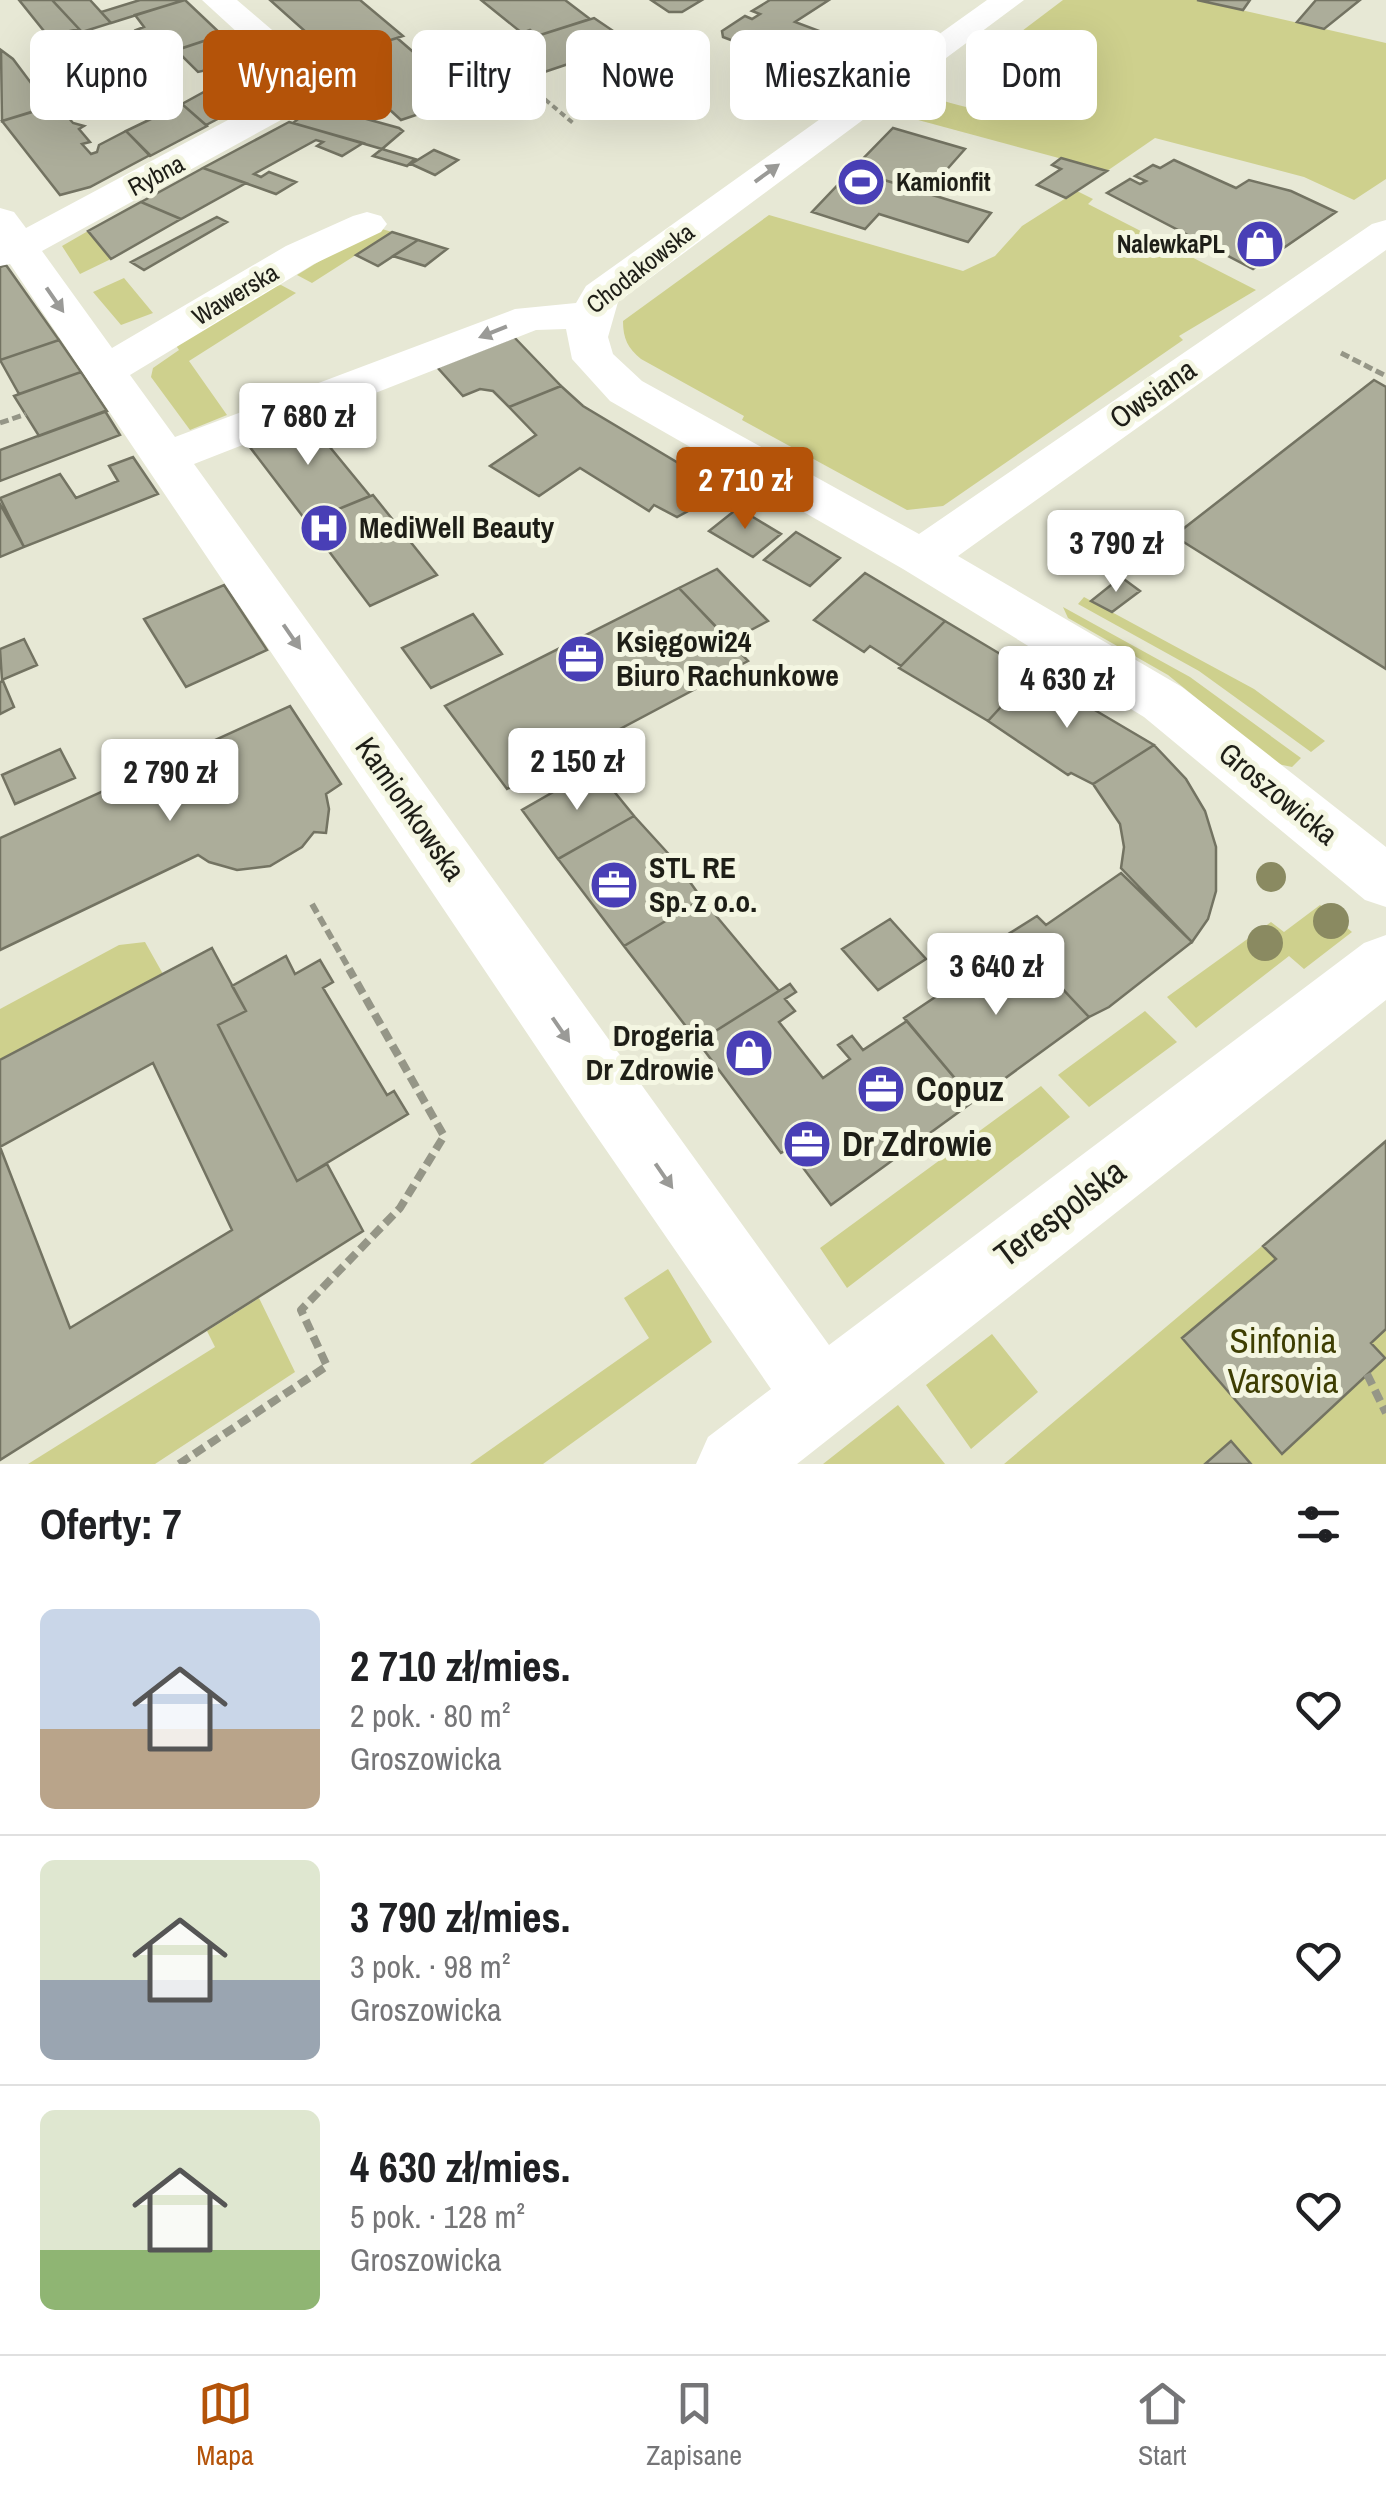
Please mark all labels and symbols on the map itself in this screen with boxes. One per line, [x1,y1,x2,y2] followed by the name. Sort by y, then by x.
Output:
[122,146,191,204] street label: Rybna
[835,156,887,208] sports icon: Kamionfit
[753,164,780,184] one-way arrow
[896,165,991,199] place label: Kamionfit
[579,215,702,321] street label: Chodakowska
[1234,218,1286,270] shop icon: NalewkaPL
[1117,227,1225,261] place label: NalewkaPL
[186,255,285,333] street label: Wawerska
[45,287,64,313] one-way arrow
[478,325,508,341] one-way arrow
[1101,349,1204,437] street label: Owsiana
[205,383,411,468] pin: 7 680 zł
[642,447,848,532] pin: 2 710 zł
[298,502,350,554] hospital icon: MediWell Beauty
[359,507,554,547] place label: MediWell Beauty
[1013,510,1219,595] pin: 3 790 zł
[616,621,839,695] place label: Księgowi24 Biuro Rachunkowe
[282,623,300,650] one-way arrow
[555,633,607,685] office icon: Księgowi24 Biuro Rachunkowe
[964,646,1170,731] pin: 4 630 zł
[474,728,680,813] pin: 2 150 zł
[347,729,475,888] street label: Kamionkowska
[1211,733,1347,854] street label: Groszowicka
[67,739,273,824] pin: 2 790 zł
[649,847,757,921] place label: STL RE Sp. z o.o.
[588,859,640,911] office icon: STL RE Sp. z o.o.
[893,933,1099,1018] pin: 3 640 zł
[586,1015,714,1089] place label: Drogeria Dr Zdrowie
[552,1016,570,1043] one-way arrow
[723,1027,775,1079] shop icon: Drogeria Dr Zdrowie
[855,1063,907,1115] office icon: Copuz
[916,1065,1004,1112] place label: Copuz
[781,1118,833,1170] office icon: Dr Zdrowie
[842,1120,992,1167] place label: Dr Zdrowie
[984,1148,1135,1277] street label: Terespolska
[654,1163,673,1189] one-way arrow
[1227,1317,1339,1404] park label: Sinfonia Varsovia

